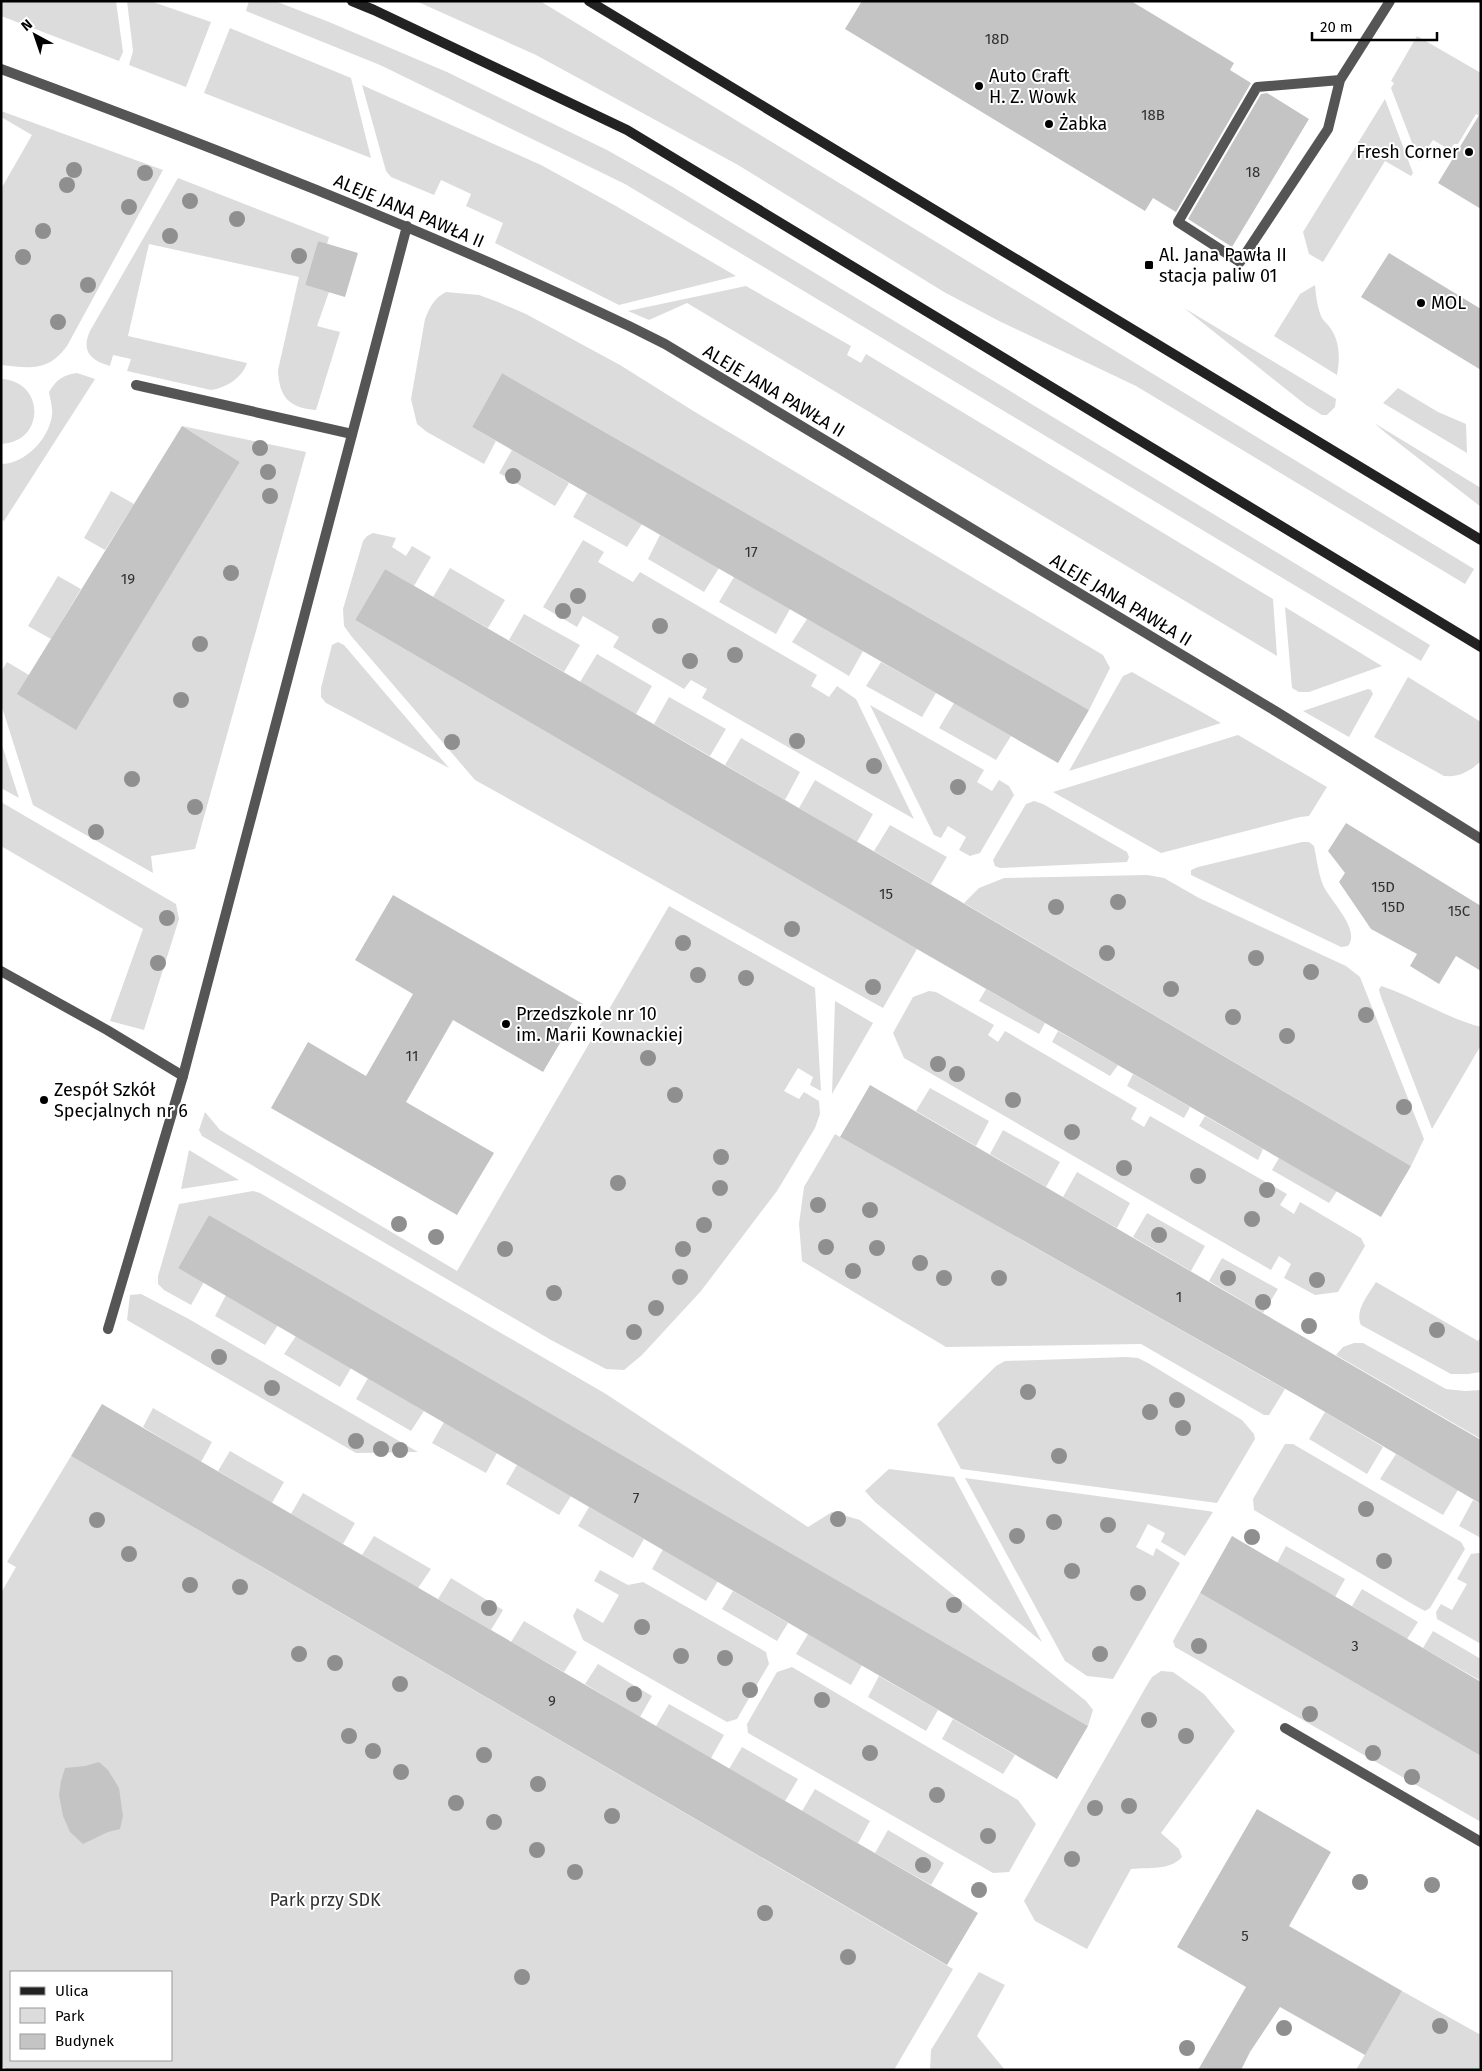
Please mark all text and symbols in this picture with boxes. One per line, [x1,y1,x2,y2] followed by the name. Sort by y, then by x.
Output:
[10,10,60,60] north arrow
[1312,10,1437,42] scale bar
[18,16,36,35] text: N
[1320,18,1353,36] text: 20 m
[985,30,1009,48] house number: 18D
[989,65,1077,108] place label: Auto Craft H. Z. Wowk
[973,80,985,92] marker: Auto Craft H. Z. Wowk
[1141,106,1165,124] house number: 18B
[1059,113,1107,135] place label: Żabka
[1043,118,1055,130] marker: Żabka
[1356,141,1459,163] place label: Fresh Corner
[1463,146,1475,158] marker: Fresh Corner
[1246,163,1260,181] house number: 18
[330,169,488,253] street label: ALEJE JANA PAWŁA II
[1159,244,1287,287] place label: Al. Jana Pawła II stacja paliw 01
[1143,259,1155,271] marker: Al. Jana Pawła II stacja paliw 01
[1431,292,1466,314] place label: MOL
[1415,297,1427,309] marker: MOL
[699,340,849,442] street label: ALEJE JANA PAWŁA II
[744,543,758,561] house number: 17
[1046,549,1196,651] street label: ALEJE JANA PAWŁA II
[121,570,135,588] house number: 19
[1371,878,1395,896] house number: 15D
[879,885,893,903] house number: 15
[1381,898,1405,916] house number: 15D
[1448,902,1471,920] house number: 15C
[516,1003,683,1046] place label: Przedszkole nr 10 im. Marii Kownackiej
[500,1018,512,1030] marker: Przedszkole nr 10 im. Marii Kownackiej
[406,1047,418,1065] house number: 11
[54,1079,188,1122] place label: Zespół Szkół Specjalnych nr 6
[38,1094,50,1106] marker: Zespół Szkół Specjalnych nr 6
[1176,1288,1182,1306] house number: 1
[633,1489,640,1507] house number: 7
[1351,1637,1359,1655] house number: 3
[548,1692,556,1710] house number: 9
[269,1889,381,1911] park label: Park przy SDK
[1241,1927,1249,1945] house number: 5
[10,1971,172,2061] legend
[55,1982,89,2000] text: Ulica
[55,2007,85,2025] text: Park
[55,2032,114,2050] text: Budynek

